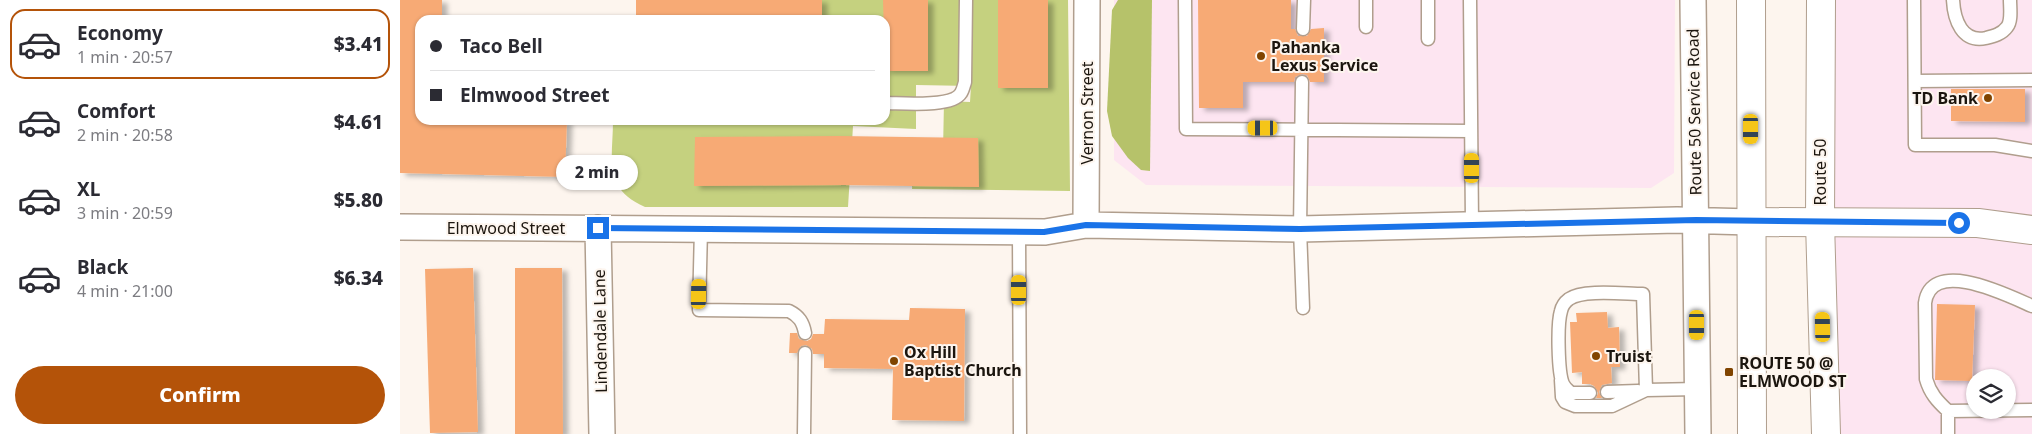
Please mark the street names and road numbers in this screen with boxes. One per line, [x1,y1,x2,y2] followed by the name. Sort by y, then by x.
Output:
[1682,28,1706,196] street label: Route 50 Service Road
[1076,61,1098,165] street label: Vernon Street
[1809,139,1831,205] street label: Route 50
[447,217,566,239] street label: Elmwood Street
[588,269,612,393] street label: Lindendale Lane

